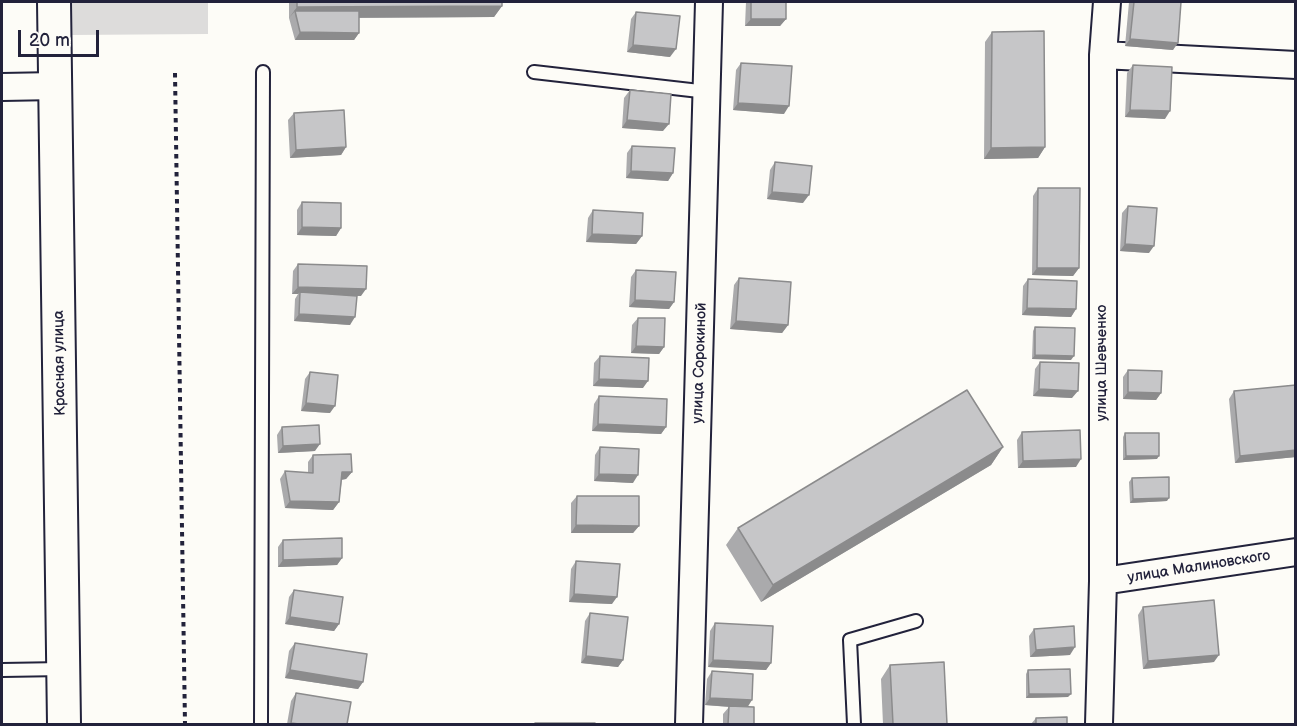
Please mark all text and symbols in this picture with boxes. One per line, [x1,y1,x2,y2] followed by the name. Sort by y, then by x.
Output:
[21,18,102,56] scale bar
[29,30,70,51] text: 20 m
[689,302,711,424] street label: улица Сорокиной
[1093,305,1111,421] street label: улица Шевченко
[50,310,70,416] street label: Красная улица
[1126,547,1272,587] street label: улица Малиновского

